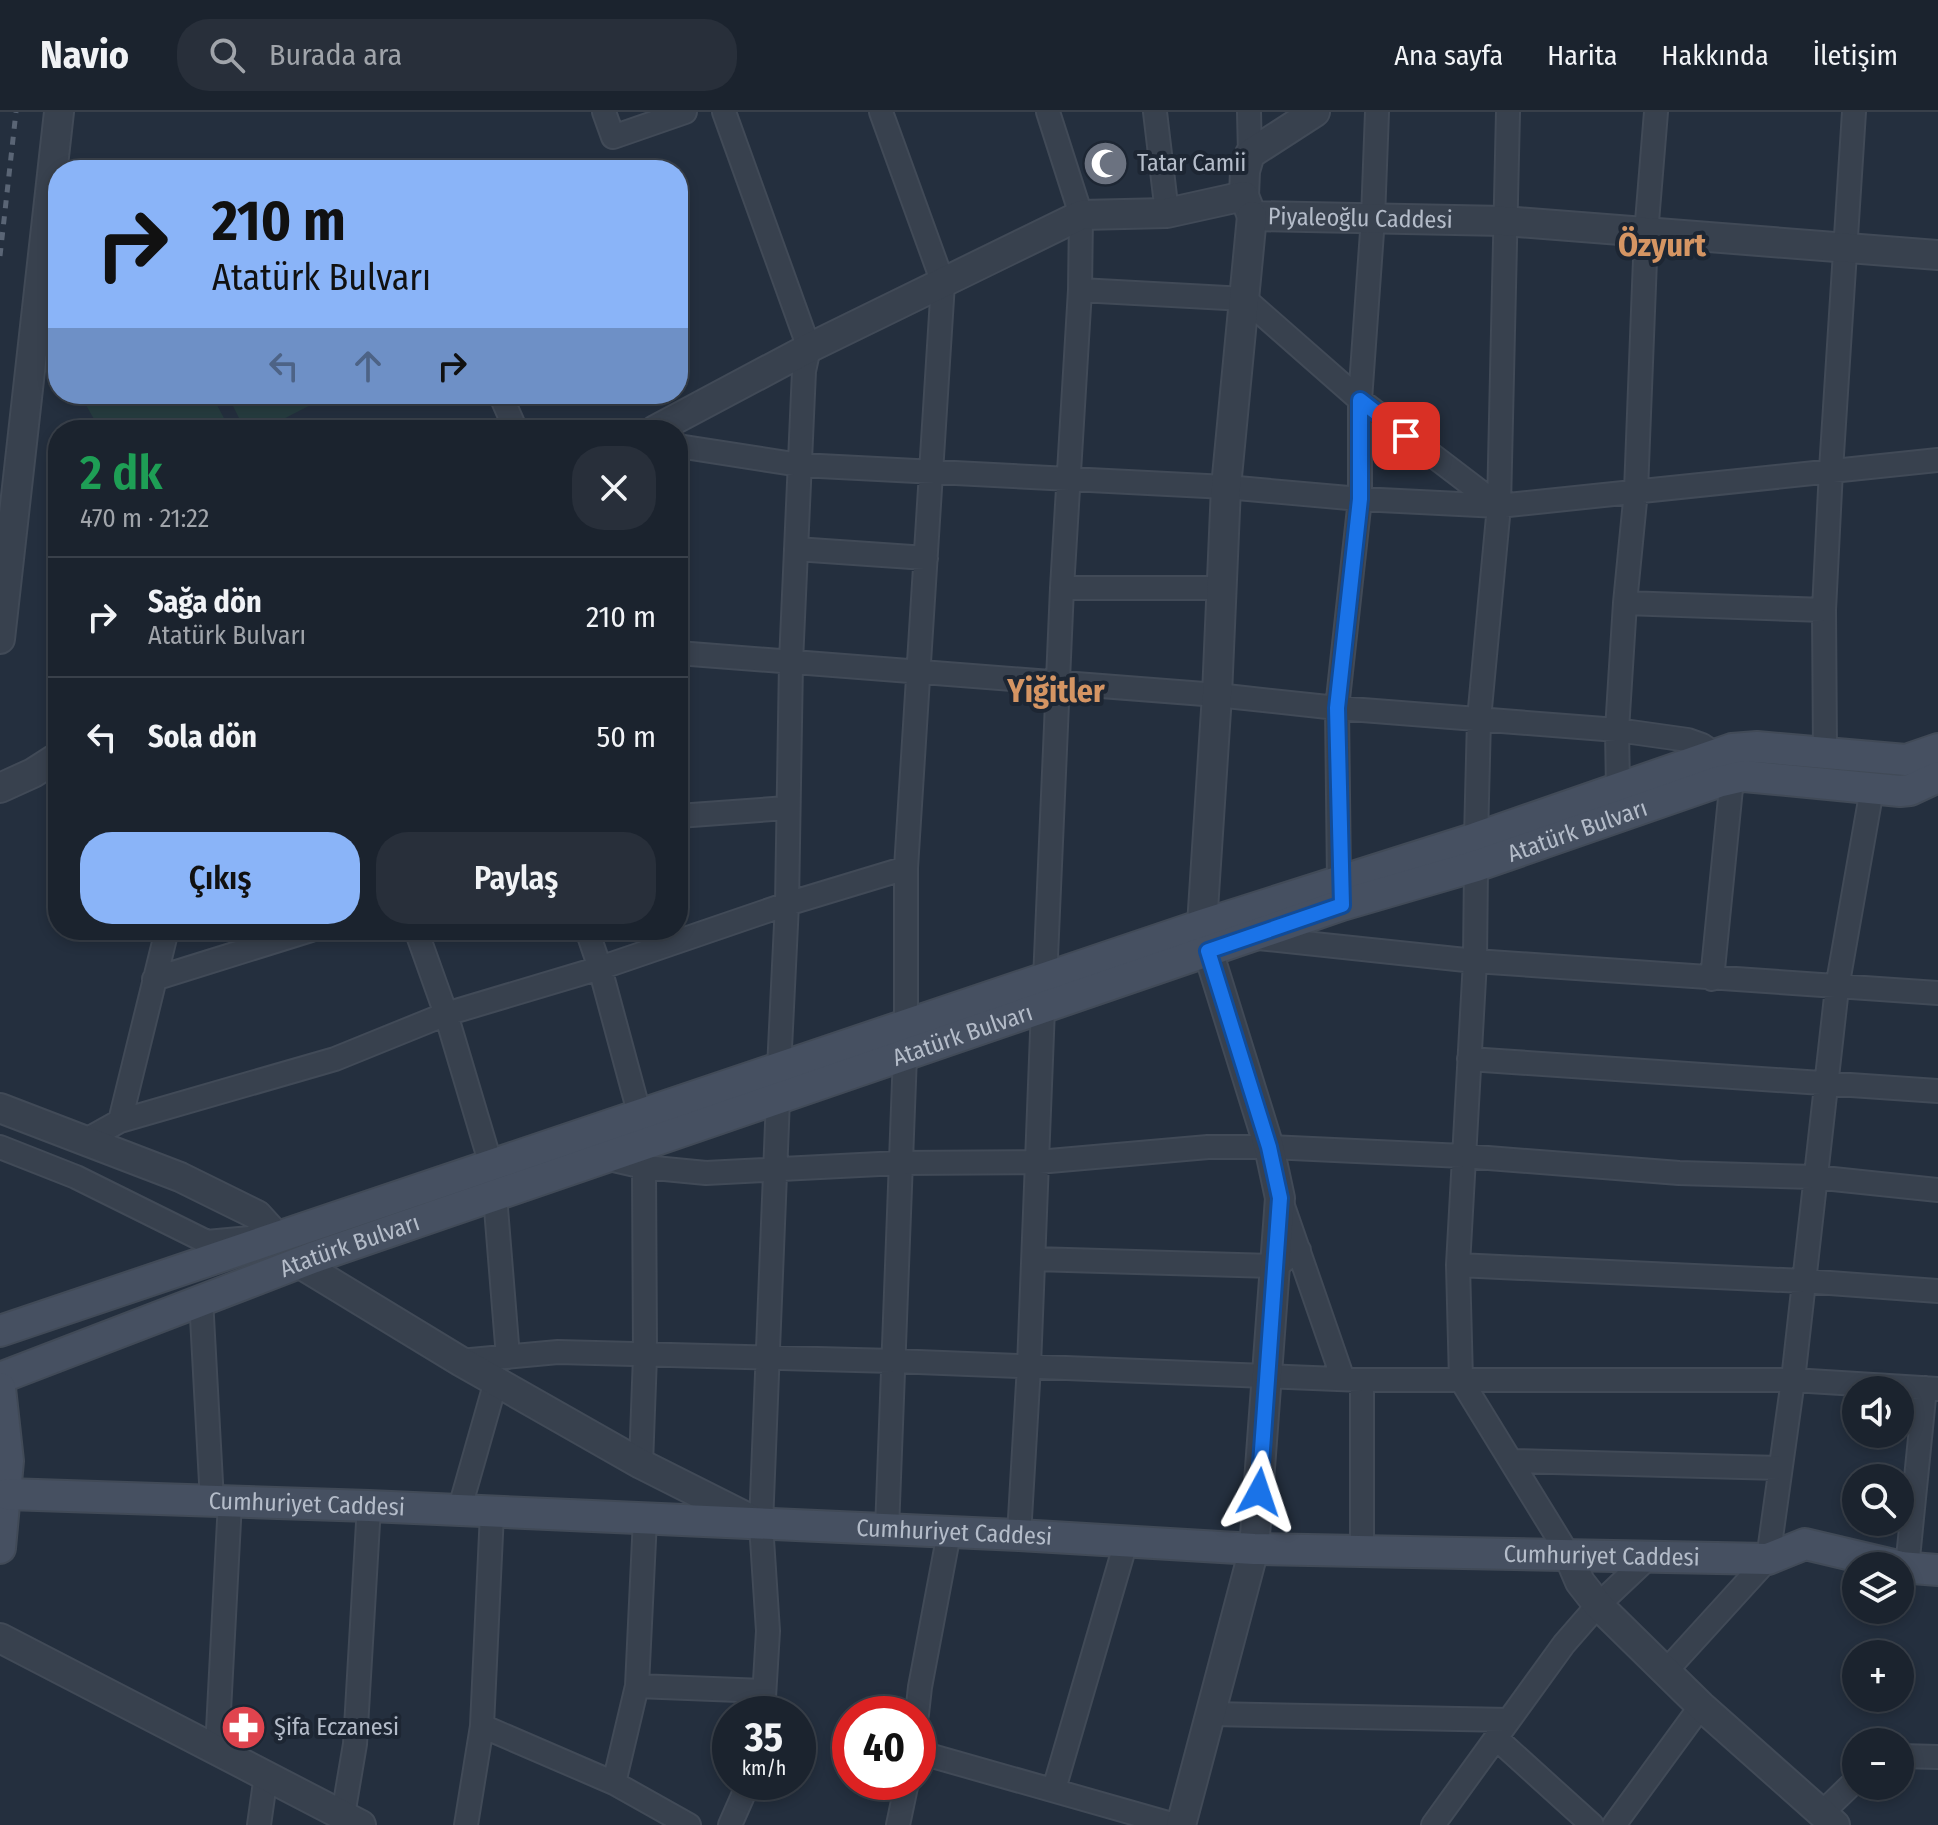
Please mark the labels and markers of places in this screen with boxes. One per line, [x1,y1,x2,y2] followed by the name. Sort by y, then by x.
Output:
[1082,139,1130,187] mosque icon: Tatar Camii
[1137,149,1246,177] place label: Tatar Camii
[1372,402,1440,470] pin
[219,1703,267,1751] pharmacy icon: Şifa Eczanesi
[274,1713,399,1741] place label: Şifa Eczanesi

